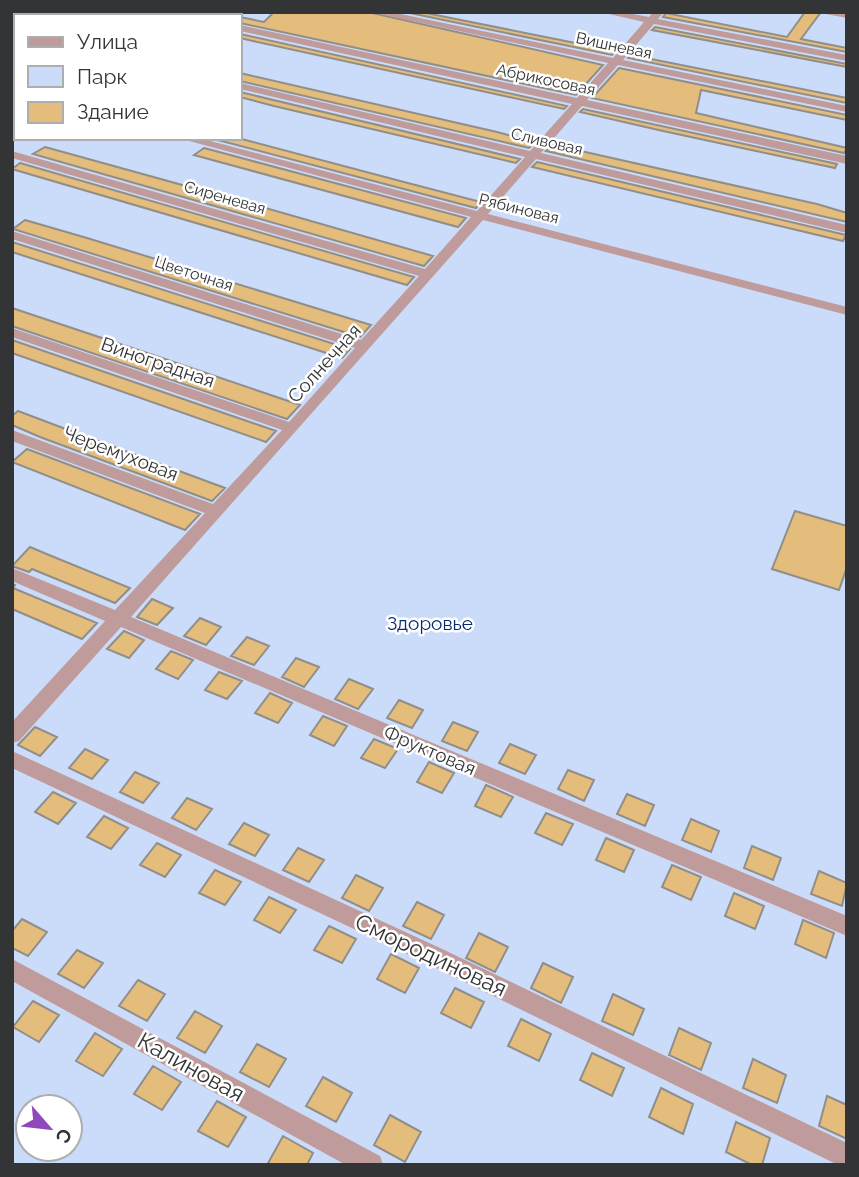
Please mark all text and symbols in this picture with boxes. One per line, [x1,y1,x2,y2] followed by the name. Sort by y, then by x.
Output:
[14,14,242,140] legend
[574,28,654,63] street label: Вишневая
[77,29,138,54] text: Улица
[495,60,597,99] street label: Абрикосовая
[77,64,127,89] text: Парк
[77,99,149,124] text: Здание
[509,124,585,159] street label: Сливовая
[182,177,268,218] street label: Сиреневая
[477,189,561,228] street label: Рябиновая
[152,252,236,295] street label: Цветочная
[283,319,365,407] street label: Солнечная
[98,332,218,392] street label: Виноградная
[61,421,181,485] street label: Черемуховая
[387,612,473,634] park label: Здоровье
[381,721,479,779] street label: Фруктовая
[351,908,511,1002] street label: Смородиновая
[133,1026,249,1107] street label: Калиновая
[14,1093,84,1163] north arrow
[51,1125,77,1147] text: С

